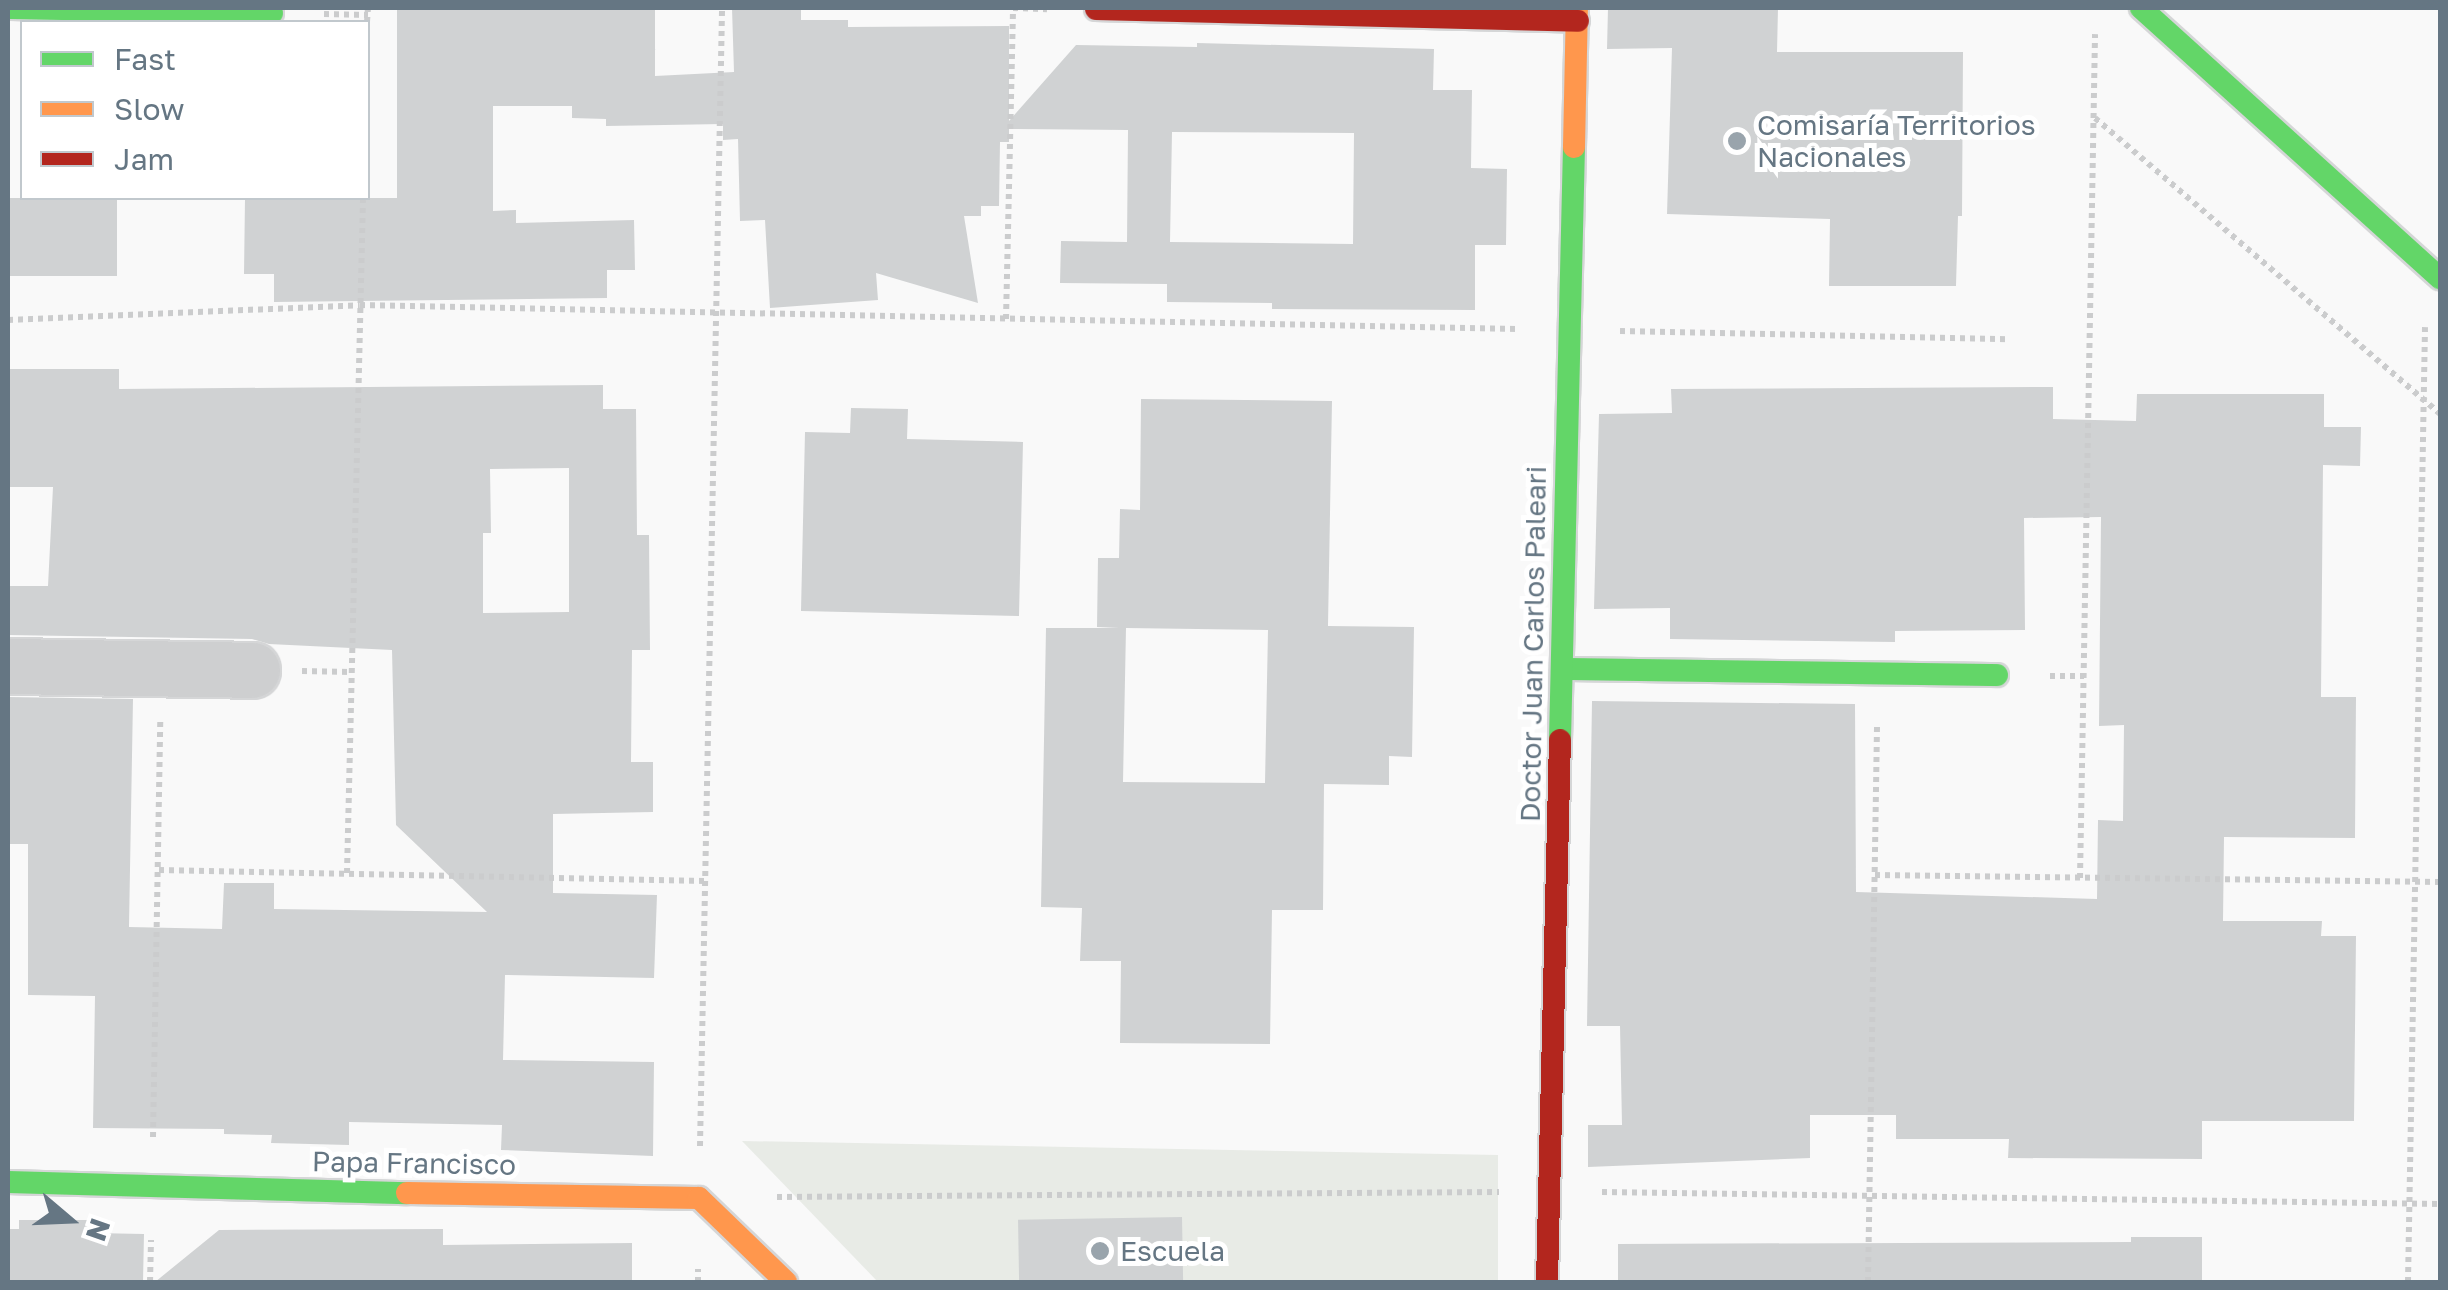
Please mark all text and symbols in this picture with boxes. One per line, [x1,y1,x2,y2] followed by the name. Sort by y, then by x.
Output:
[20,20,370,200] legend
[114,41,176,77] text: Fast
[114,91,185,127] text: Slow
[1757,108,2036,174] place label: Comisaría Territorios Nacionales
[1726,130,1748,152] marker: Comisaría Territorios Nacionales
[114,141,174,177] text: Jam
[1513,466,1553,822] street label: Doctor Juan Carlos Paleari
[312,1144,516,1182] street label: Papa Francisco
[20,1170,120,1270] north arrow
[80,1214,118,1245] text: N
[1120,1234,1225,1268] place label: Escuela
[1089,1240,1111,1262] marker: Escuela

